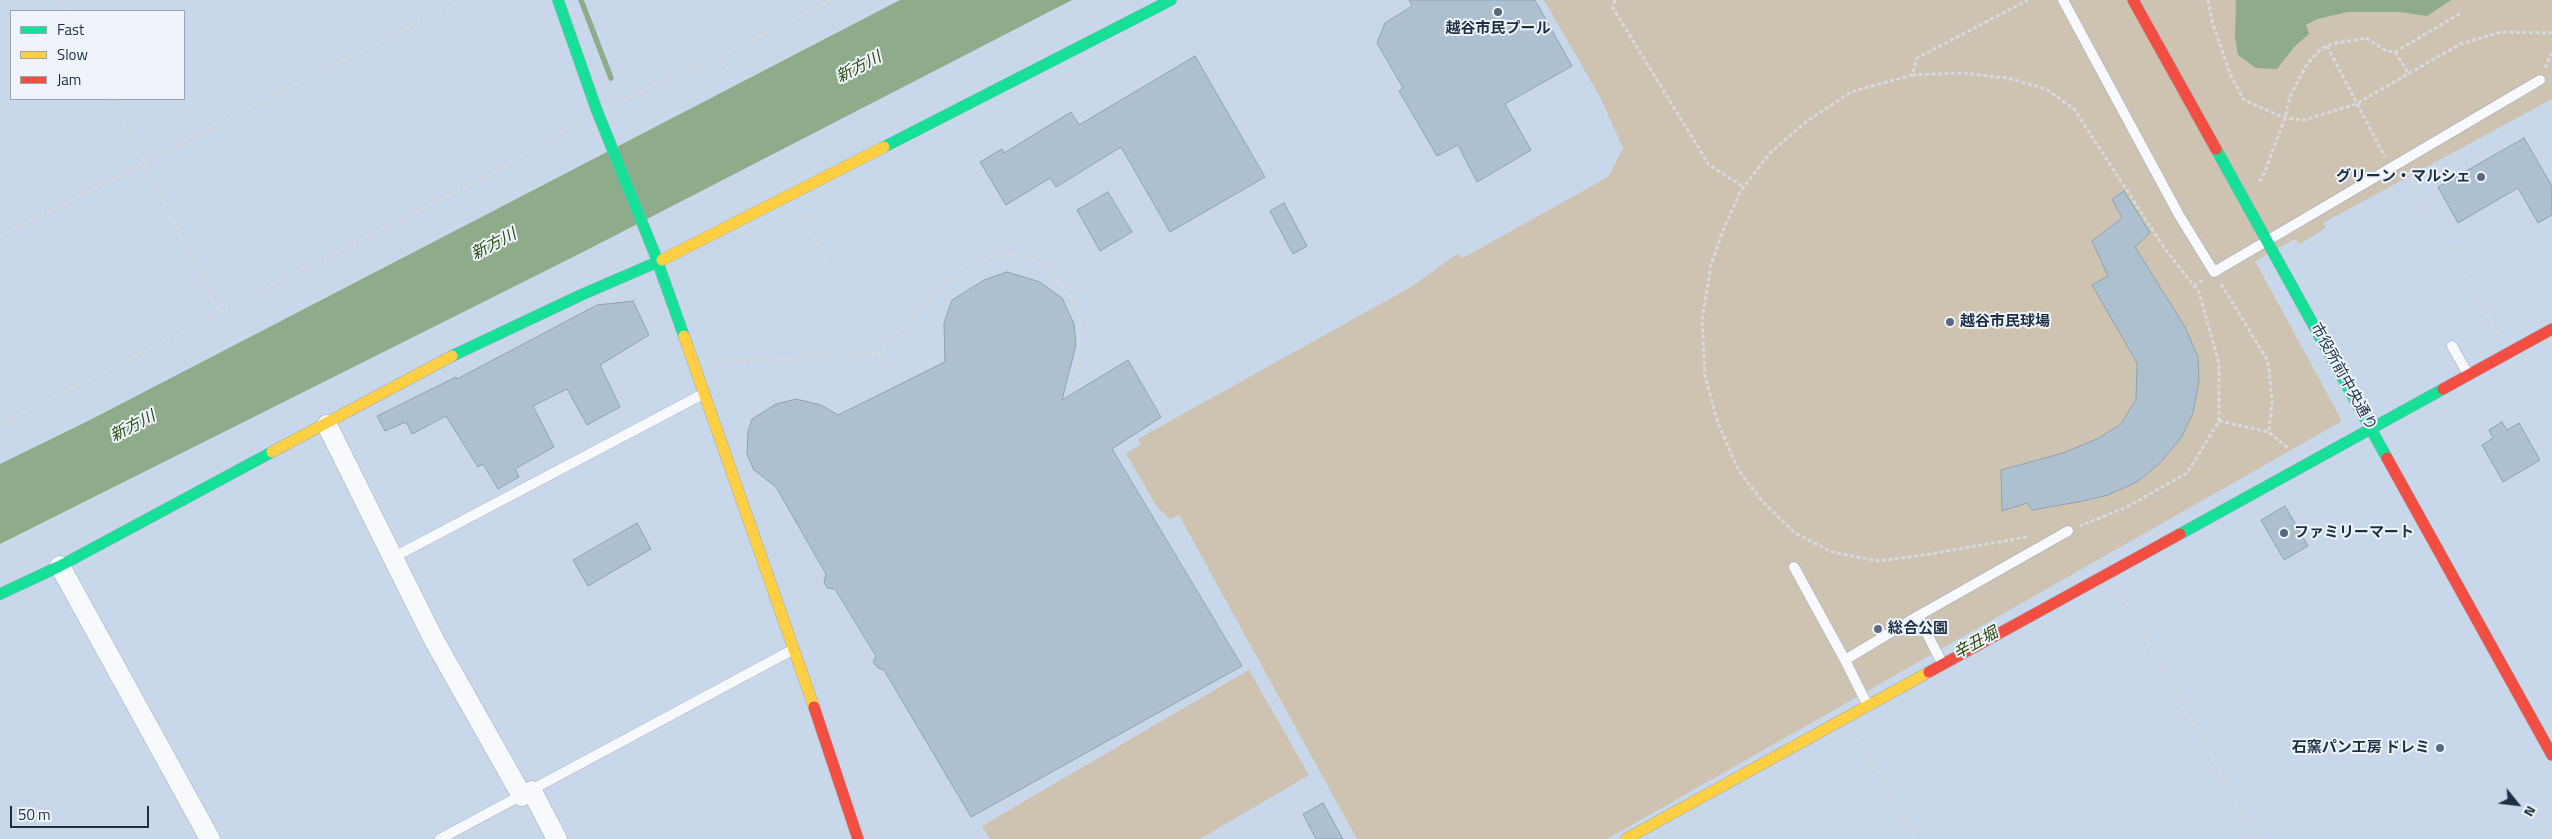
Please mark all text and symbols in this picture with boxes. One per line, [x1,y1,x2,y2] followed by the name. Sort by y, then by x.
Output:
[1492,6,1504,18] marker: 越谷市民プール
[10,10,185,100] legend
[57,18,84,41] text: Fast
[1446,20,1550,38] place label: 越谷市民プール
[57,43,88,66] text: Slow
[833,49,885,87] water label: 新方川
[57,68,81,91] text: Jam
[2336,168,2471,186] place label: グリーン・マルシェ
[2475,171,2487,183] marker: グリーン・マルシェ
[468,226,520,264] water label: 新方川
[1960,313,2050,331] place label: 越谷市民球場
[1944,316,1956,328] marker: 越谷市民球場
[2306,320,2380,434] street label: 市役所前中央通り
[107,408,159,446] water label: 新方川
[2294,524,2414,542] place label: ファミリーマート
[2278,527,2290,539] marker: ファミリーマート
[1888,620,1948,638] place label: 総合公園
[1872,623,1884,635] marker: 総合公園
[1950,624,2002,664] water label: 辛丑堀
[2292,739,2430,757] place label: 石窯パン工房 ドレミ
[2434,742,2446,754] marker: 石窯パン工房 ドレミ
[2492,779,2542,829] north arrow
[12,796,151,828] scale bar
[2519,802,2542,821] text: N
[18,803,51,826] text: 50 m

